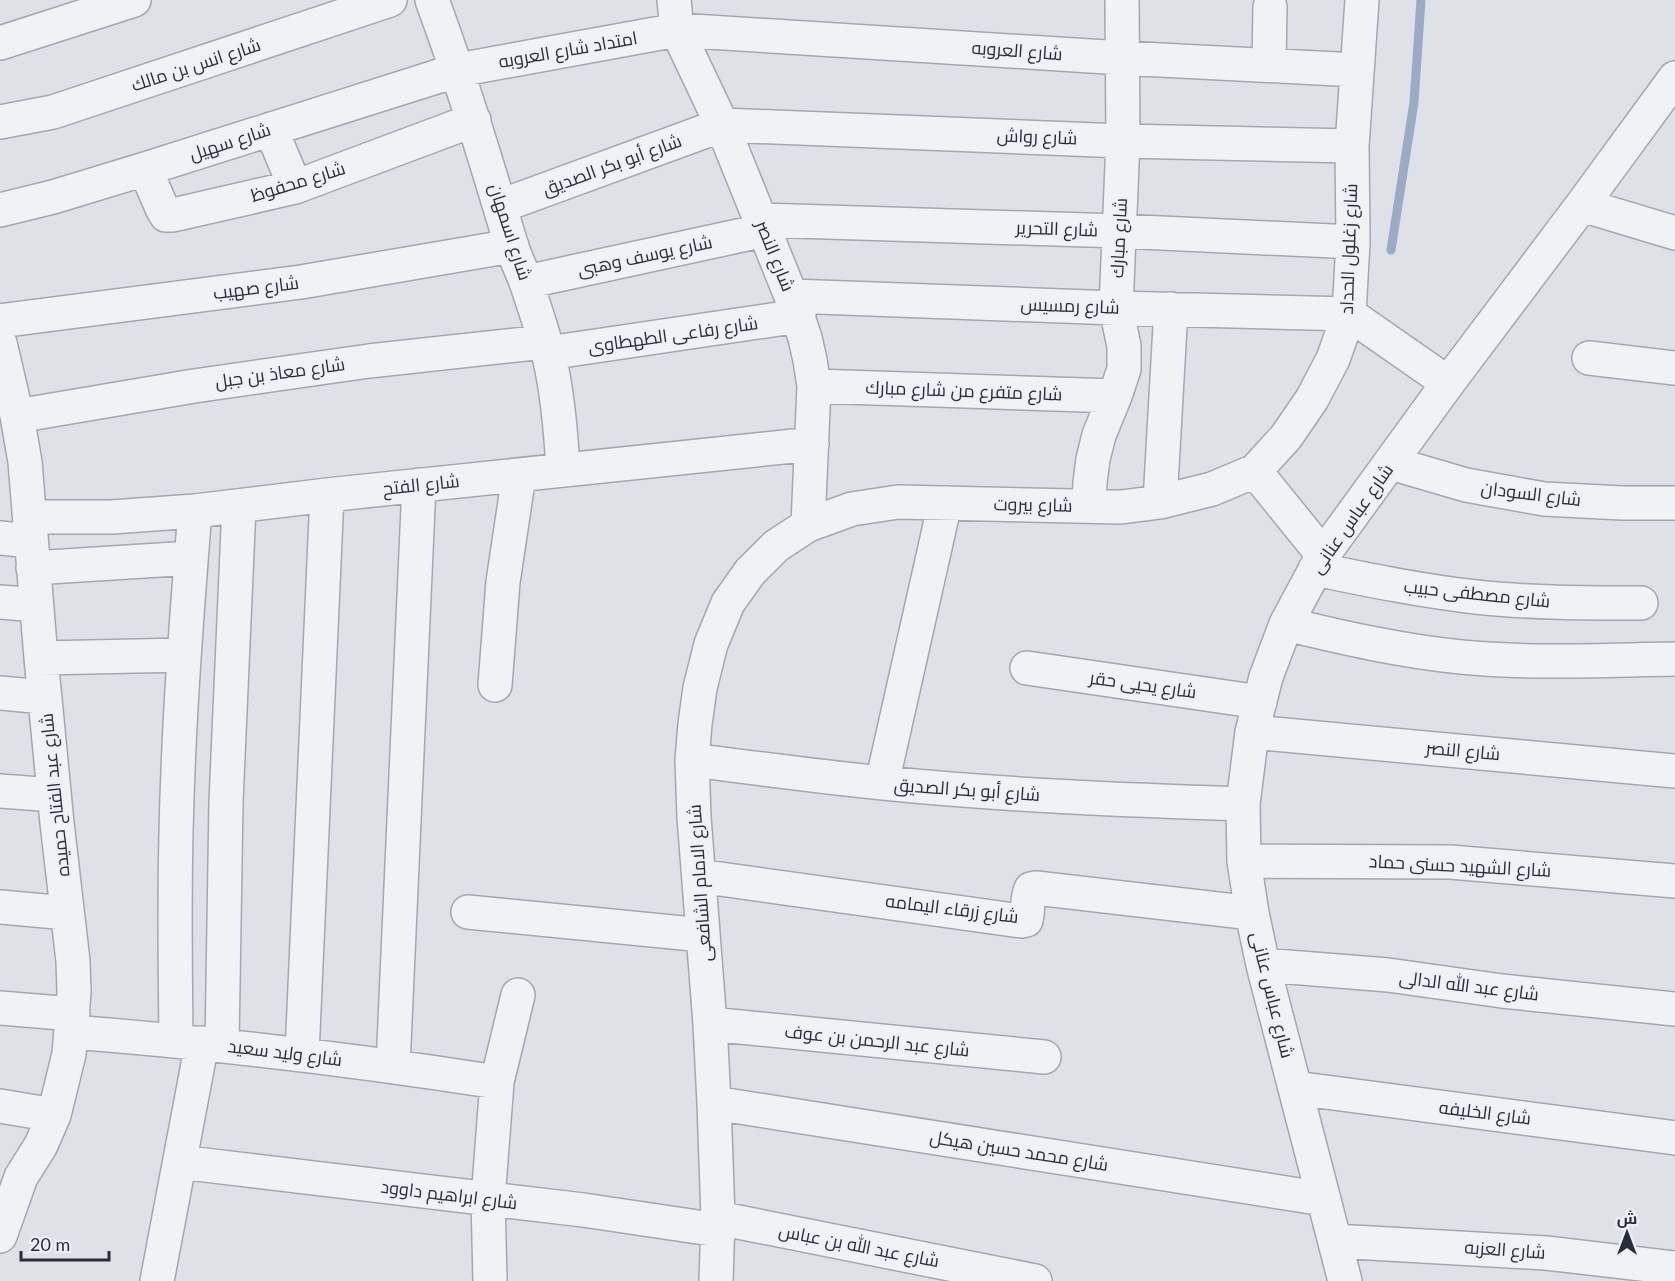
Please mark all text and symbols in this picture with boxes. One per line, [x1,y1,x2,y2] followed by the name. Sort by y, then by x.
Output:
[497,26,639,74] street label: امتداد شارع العروبه
[128,33,264,97] street label: شارع انس بن مالك
[971,36,1063,66] street label: شارع العروبه
[186,118,274,166] street label: شارع سهيل
[996,124,1078,150] street label: شارع رواش
[539,129,685,201] street label: شارع أبو بكر الصديق
[248,156,348,208] street label: شارع محفوظ
[483,180,537,284] street label: شارع اسمهان
[1335,183,1363,315] street label: شارع زغلول الحداد
[1105,197,1133,279] street label: شارع مبارك
[750,216,800,295] street label: شارع النصر
[1014,216,1099,242] street label: شارع التحرير
[575,230,715,282] street label: شارع يوسف وهبى
[212,271,300,305] street label: شارع صهيب
[1020,292,1120,320] street label: شارع رمسيس
[586,311,760,359] street label: شارع رفاعى الطهطاوى
[213,352,347,394] street label: شارع معاذ بن جبل
[865,376,1063,406] street label: شارع متفرع من شارع مبارك
[1305,459,1399,579] street label: شارع عباس عنانى
[381,469,461,501] street label: شارع الفتح
[1480,476,1582,512] street label: شارع السودان
[993,492,1073,518] street label: شارع بيروت
[1403,574,1551,614] street label: شارع مصطفى حبيب
[1087,665,1198,704] street label: شارع يحيى حقر
[34,712,76,878] street label: شارع عبد الفتاح حميده
[1424,736,1501,766] street label: شارع النصر
[893,773,1041,807] street label: شارع أبو بكر الصديق
[683,804,717,962] street label: شارع الامام الشافعى
[1368,849,1552,883] street label: شارع الشهيد حسنى حماد
[884,889,1020,929] street label: شارع زرقاء اليمامه
[1245,929,1299,1061] street label: شارع عباس عنانى
[1398,966,1540,1006] street label: شارع عبد الله الدالى
[783,1019,971,1063] street label: شارع عبد الرحمن بن عوف
[226,1034,344,1072] street label: شارع وليد سعيد
[1437,1095,1533,1131] street label: شارع الخليفه
[928,1125,1110,1177] street label: شارع محمد حسين هيكل
[379,1175,519,1215] street label: شارع ابراهيم داوود
[1597,1203,1657,1263] north arrow
[1617,1208,1637,1228] text: ش
[777,1219,941,1273] street label: شارع عبد الله بن عباس
[21,1224,110,1262] scale bar
[30,1233,70,1255] text: 20 m
[1464,1235,1546,1265] street label: شارع العزبه

